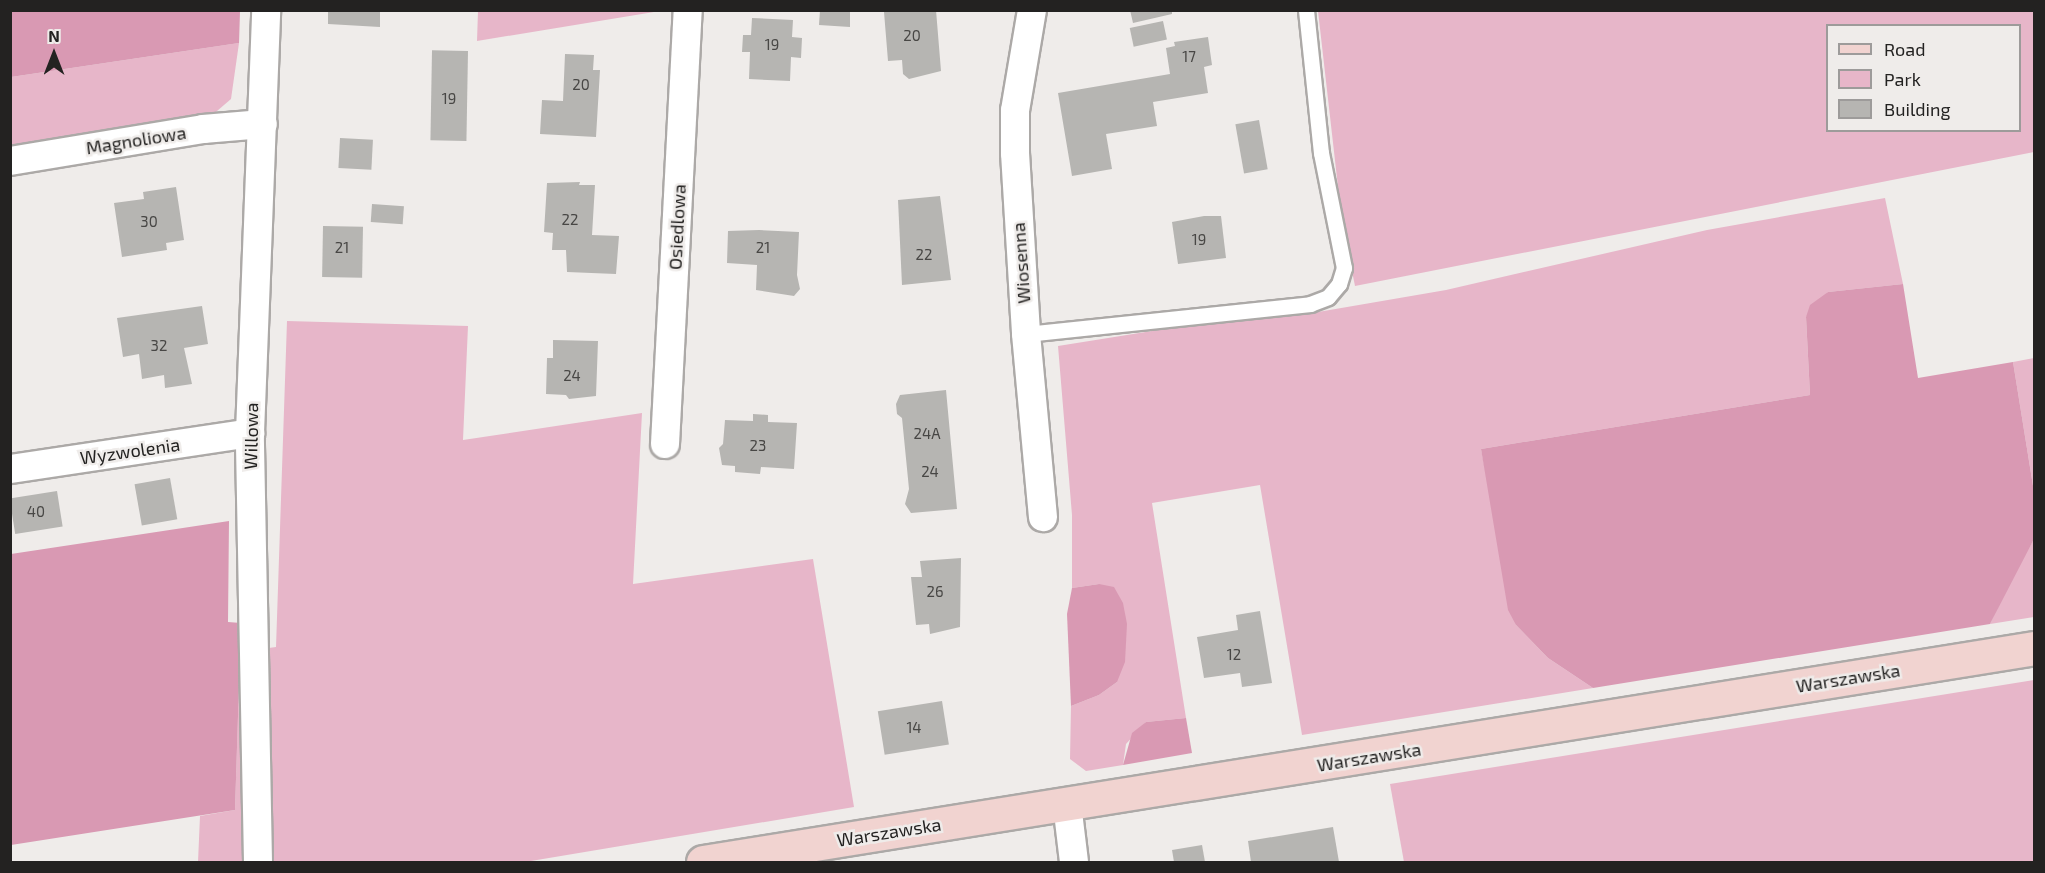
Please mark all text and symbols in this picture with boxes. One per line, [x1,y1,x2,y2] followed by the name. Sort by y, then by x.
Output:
[24,24,84,84] north arrow
[1826,24,2021,132] legend
[48,26,60,45] text: N
[903,27,921,45] house number: 20
[765,36,779,54] house number: 19
[1884,38,1925,60] text: Road
[1182,48,1196,66] house number: 17
[1884,68,1921,90] text: Park
[572,76,590,94] house number: 20
[442,90,456,108] house number: 19
[1884,98,1951,120] text: Building
[84,121,188,159] street label: Magnoliowa
[664,184,690,270] street label: Osiedlowa
[562,211,578,229] house number: 22
[140,213,158,231] house number: 30
[1007,222,1035,304] street label: Wiosenna
[1192,231,1206,249] house number: 19
[335,239,349,257] house number: 21
[756,239,770,257] house number: 21
[916,246,932,264] house number: 22
[151,337,167,355] house number: 32
[563,367,581,385] house number: 24
[240,402,262,470] street label: Willowa
[914,425,940,443] house number: 24A
[79,433,181,469] street label: Wyzwolenia
[750,437,766,455] house number: 23
[921,463,939,481] house number: 24
[27,503,45,521] house number: 40
[926,583,944,601] house number: 26
[1227,646,1241,664] house number: 12
[1794,659,1902,697] street label: Warszawska
[906,719,922,737] house number: 14
[1315,738,1423,776] street label: Warszawska
[835,813,943,851] street label: Warszawska

